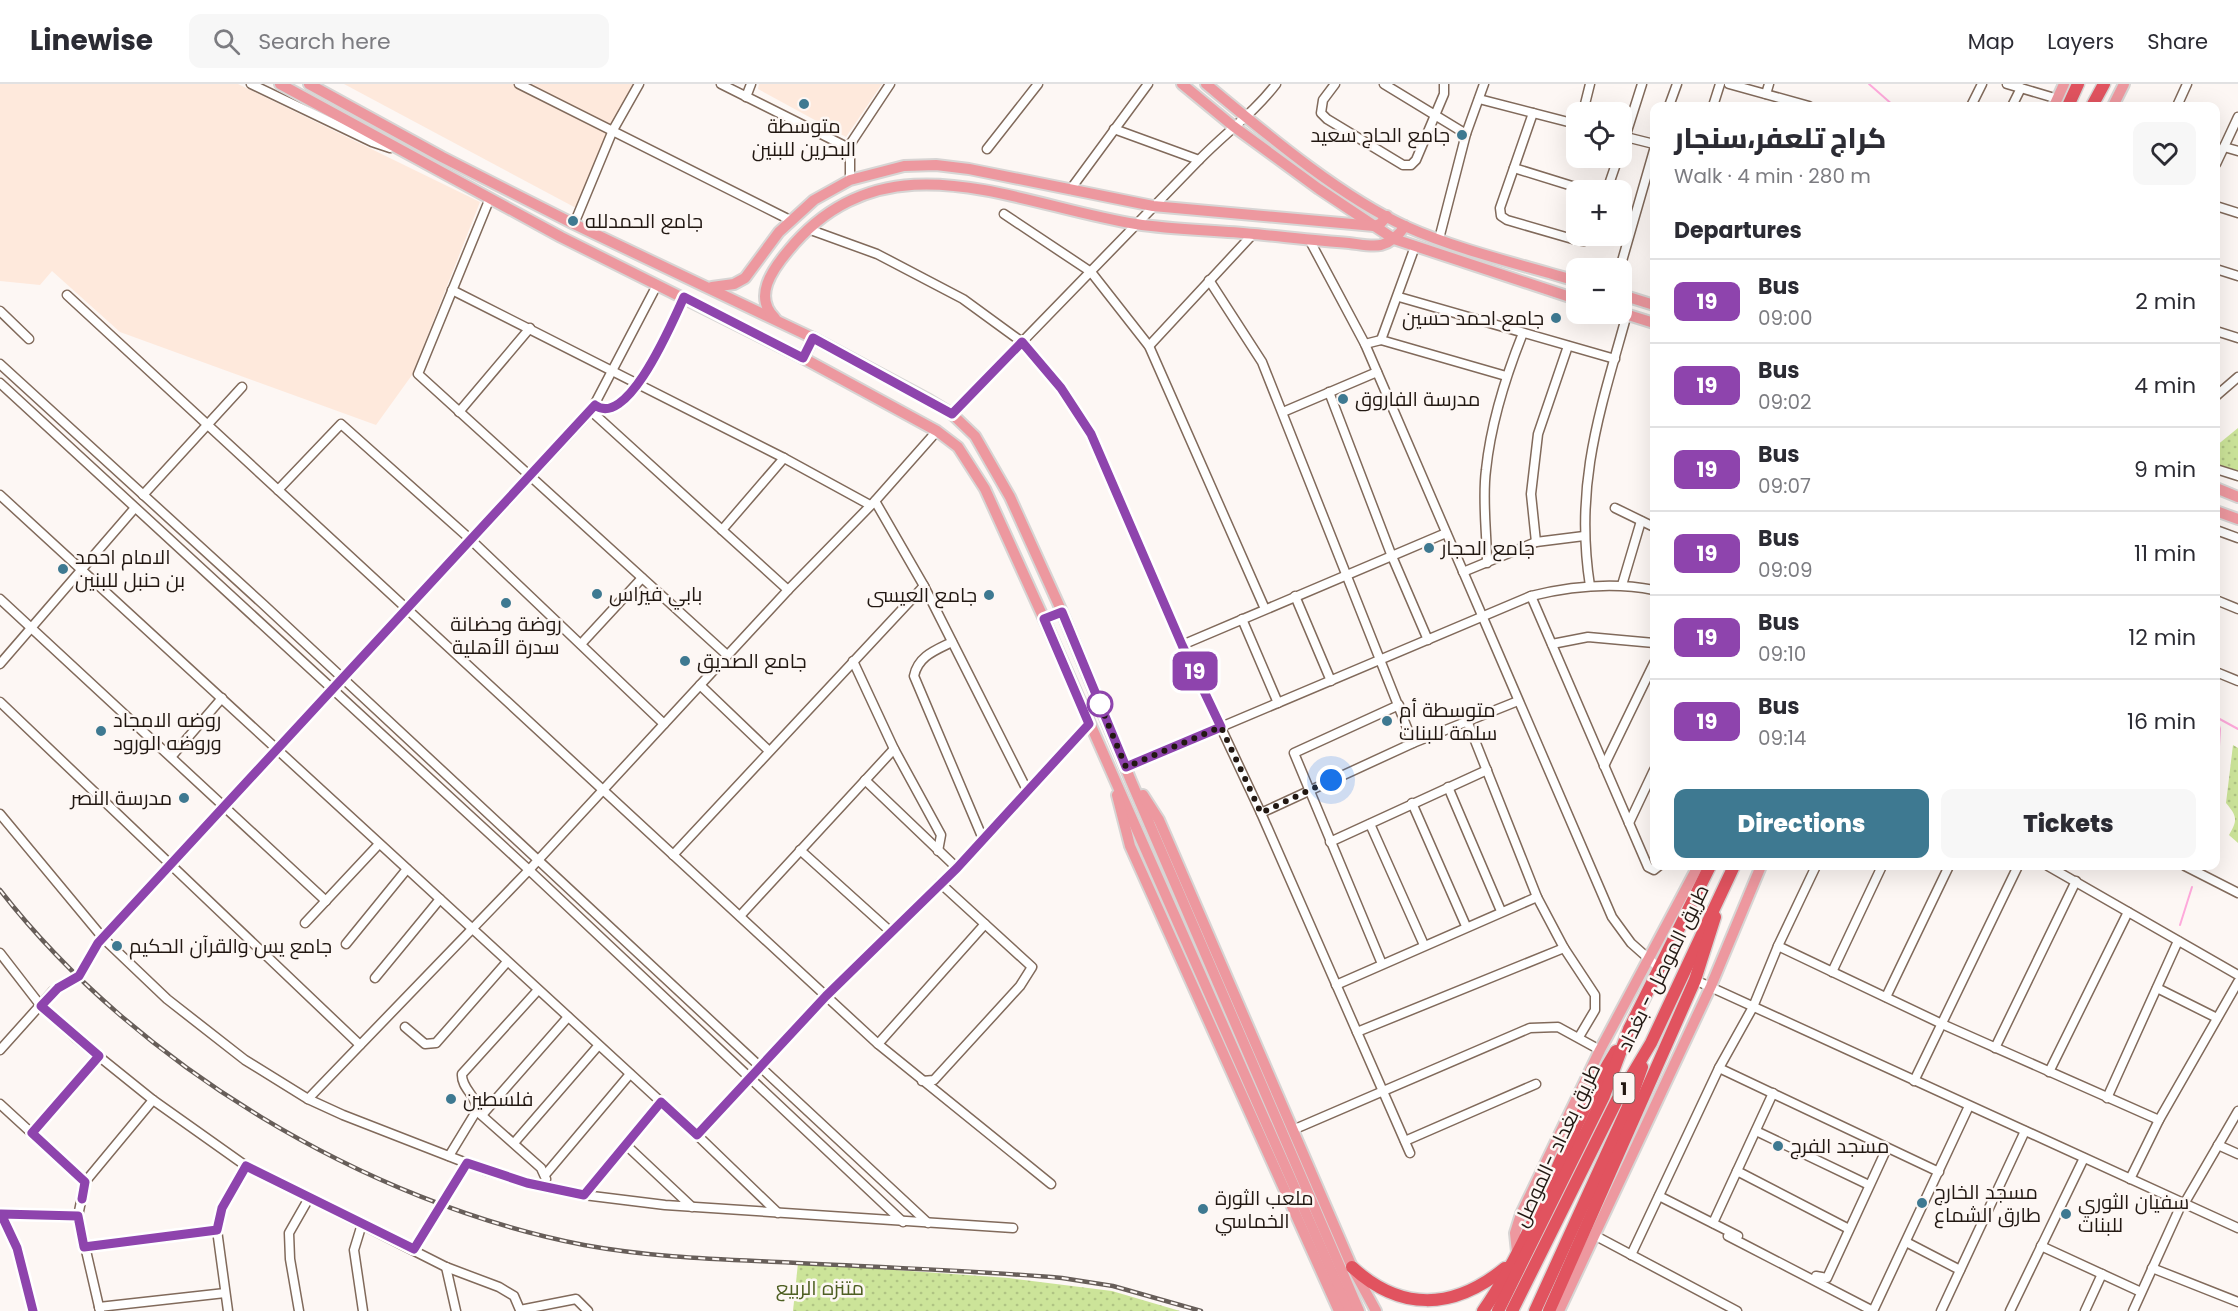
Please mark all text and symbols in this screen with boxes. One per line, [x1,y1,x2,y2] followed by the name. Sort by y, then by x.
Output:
[189,14,609,68] search box
[30,21,153,60] text: Linewise
[210,25,243,58] icon: search
[258,26,391,57] text: Search here
[1968,27,2014,56] text: Map
[2047,27,2114,56] text: Layers
[2147,27,2208,56] text: Share
[797,97,811,111] marker: متوسطة البحرين للبنين
[1566,102,1632,324] map controls
[1566,102,1632,168] button: locate
[752,112,856,163] place label: متوسطة البحرين للبنين
[1674,119,1886,158] text: كراج تلعفر،سنجار
[1311,121,1450,149] place label: جامع الحاج سعيد
[2133,122,2196,185] button: heart
[1455,128,1469,142] marker: جامع الحاج سعيد
[1674,162,1871,190] text: Walk · 4 min · 280 m
[1566,180,1632,246] button: +
[585,207,703,235] place label: جامع الحمدلله
[566,214,580,228] marker: جامع الحمدلله
[1674,215,1802,246] text: Departures
[1566,258,1632,324] button: −
[1758,271,1800,302] text: Bus
[2135,286,2196,317] text: 2 min
[1697,287,1717,316] text: 19
[1402,304,1544,332] place label: جامع احمد حسين
[1758,304,1813,332] text: 09:00
[1549,311,1563,325] marker: جامع احمد حسين
[1758,355,1800,386] text: Bus
[2134,370,2196,401] text: 4 min
[1697,371,1717,400] text: 19
[1355,385,1480,413] place label: مدرسة الفاروق
[1758,388,1811,416] text: 09:02
[1336,392,1350,406] marker: مدرسة الفاروق
[1758,439,1800,470] text: Bus
[2134,454,2196,485] text: 9 min
[1697,455,1717,484] text: 19
[1758,472,1811,500] text: 09:07
[1758,523,1800,554] text: Bus
[1440,534,1535,562] place label: جامع الحجار
[2134,538,2196,569] text: 11 min
[1697,539,1717,568] text: 19
[1422,541,1436,555] marker: جامع الحجار
[75,543,185,594] place label: الامام احمد بن حنبل للبنين
[1758,556,1813,584] text: 09:09
[56,562,70,576] marker: الامام احمد بن حنبل للبنين
[609,580,702,610] place label: بابي فيراس
[867,581,977,609] place label: جامع العيسى
[590,587,604,601] marker: بابي فيراس
[982,588,996,602] marker: جامع العيسى
[499,596,513,610] marker: روضة وحضانة سدرة الأهلية
[1758,607,1800,638] text: Bus
[450,610,562,661] place label: روضة وحضانة سدرة الأهلية
[2128,622,2196,653] text: 12 min
[1697,623,1717,652] text: 19
[1758,640,1806,668] text: 09:10
[697,647,807,675] place label: جامع الصديق
[1168,652,1222,690] line badge: 19
[678,654,692,668] marker: جامع الصديق
[1185,657,1205,686] text: 19
[1087,691,1113,717] unlabelled marker
[1758,691,1800,722] text: Bus
[1399,696,1497,747] place label: متوسطة أم سلمة للبنات
[113,706,222,757] place label: روضه الامجاد وروضه الورود
[2127,706,2196,737] text: 16 min
[1697,707,1717,736] text: 19
[1380,714,1394,728] marker: متوسطة أم سلمة للبنات
[94,724,108,738] marker: روضه الامجاد وروضه الورود
[1758,724,1806,752] text: 09:14
[1316,765,1346,795] your location
[70,784,172,812] place label: مدرسة النصر
[1674,789,1929,858] button: Directions
[1941,789,2196,858] button: Tickets
[177,791,191,805] marker: مدرسة النصر
[1610,880,1716,1056] street label: طريق الموصل - بغداد
[129,932,332,960] place label: جامع يس والقرآن الحكيم
[110,939,124,953] marker: جامع يس والقرآن الحكيم
[1507,1059,1607,1231] street label: طريق بغداد -الموصل
[1614,1073,1634,1103] road number: 1
[463,1085,533,1113] place label: فلسطين
[444,1092,458,1106] marker: فلسطين
[1790,1132,1889,1160] place label: مسجد الفرج
[1771,1139,1785,1153] marker: مسجد الفرج
[1934,1178,2041,1229] place label: مسجد الخارج طارق الشماع
[1215,1184,1314,1236] place label: ملعب الثورة الخماسي
[2078,1188,2189,1239] place label: سفيان الثوري للبنات
[1915,1196,1929,1210] marker: مسجد الخارج طارق الشماع
[1196,1202,1210,1216] marker: ملعب الثورة الخماسي
[2059,1207,2073,1221] marker: سفيان الثوري للبنات
[776,1274,864,1302] park label: متنزه الربيع

